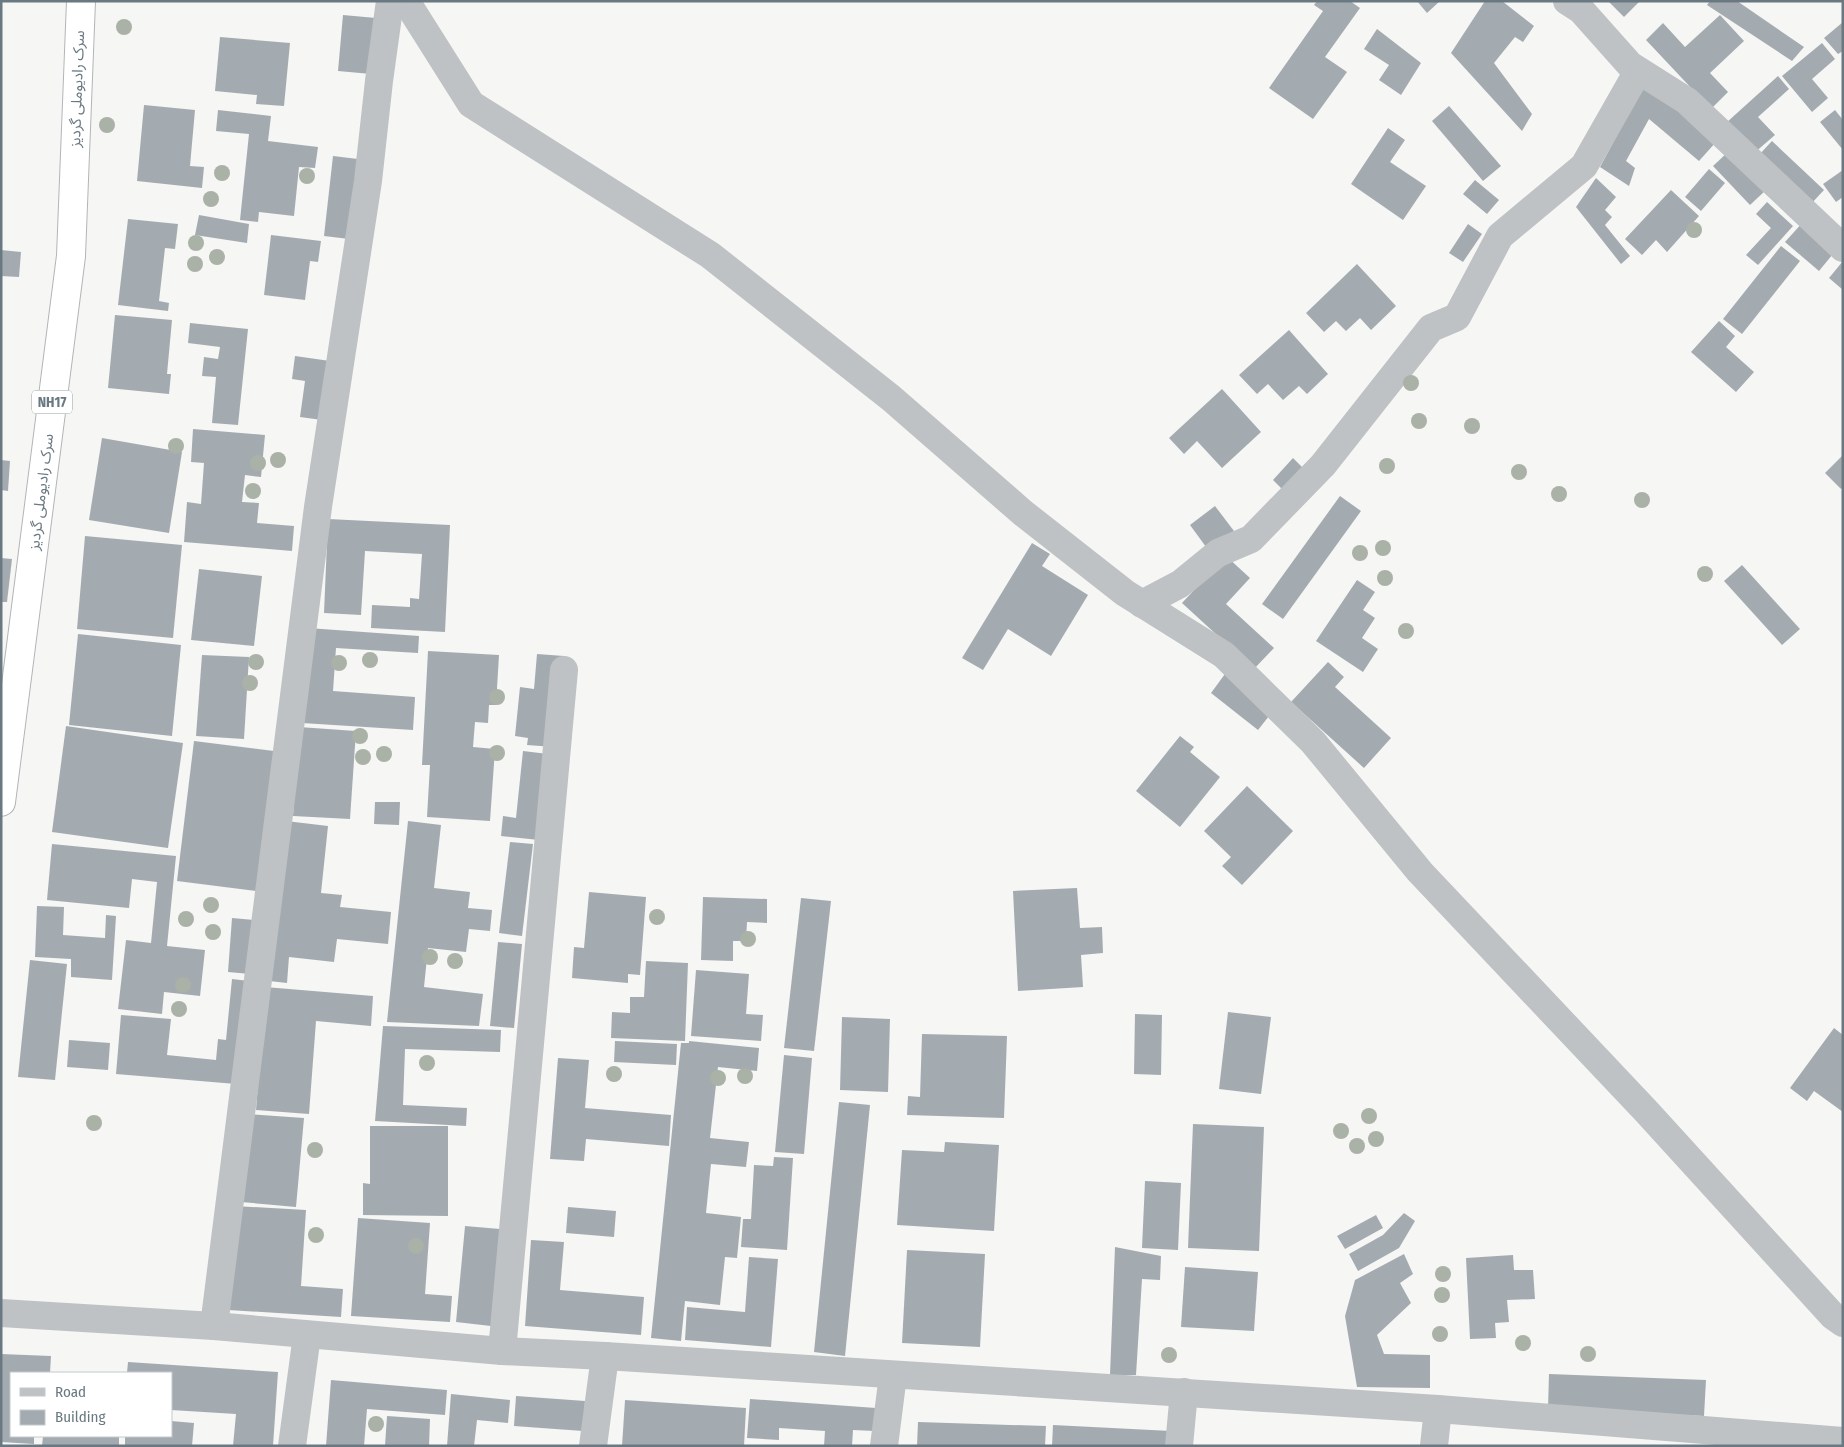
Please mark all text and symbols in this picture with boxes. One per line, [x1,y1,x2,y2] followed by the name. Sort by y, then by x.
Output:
[66,30,88,149] street label: سرک رادیوملی گردیز
[32,391,72,414] road number: NH17
[25,432,57,552] street label: سرک رادیوملی گردیز
[10,1372,172,1437] legend
[55,1383,86,1401] text: Road
[55,1408,106,1426] text: Building

